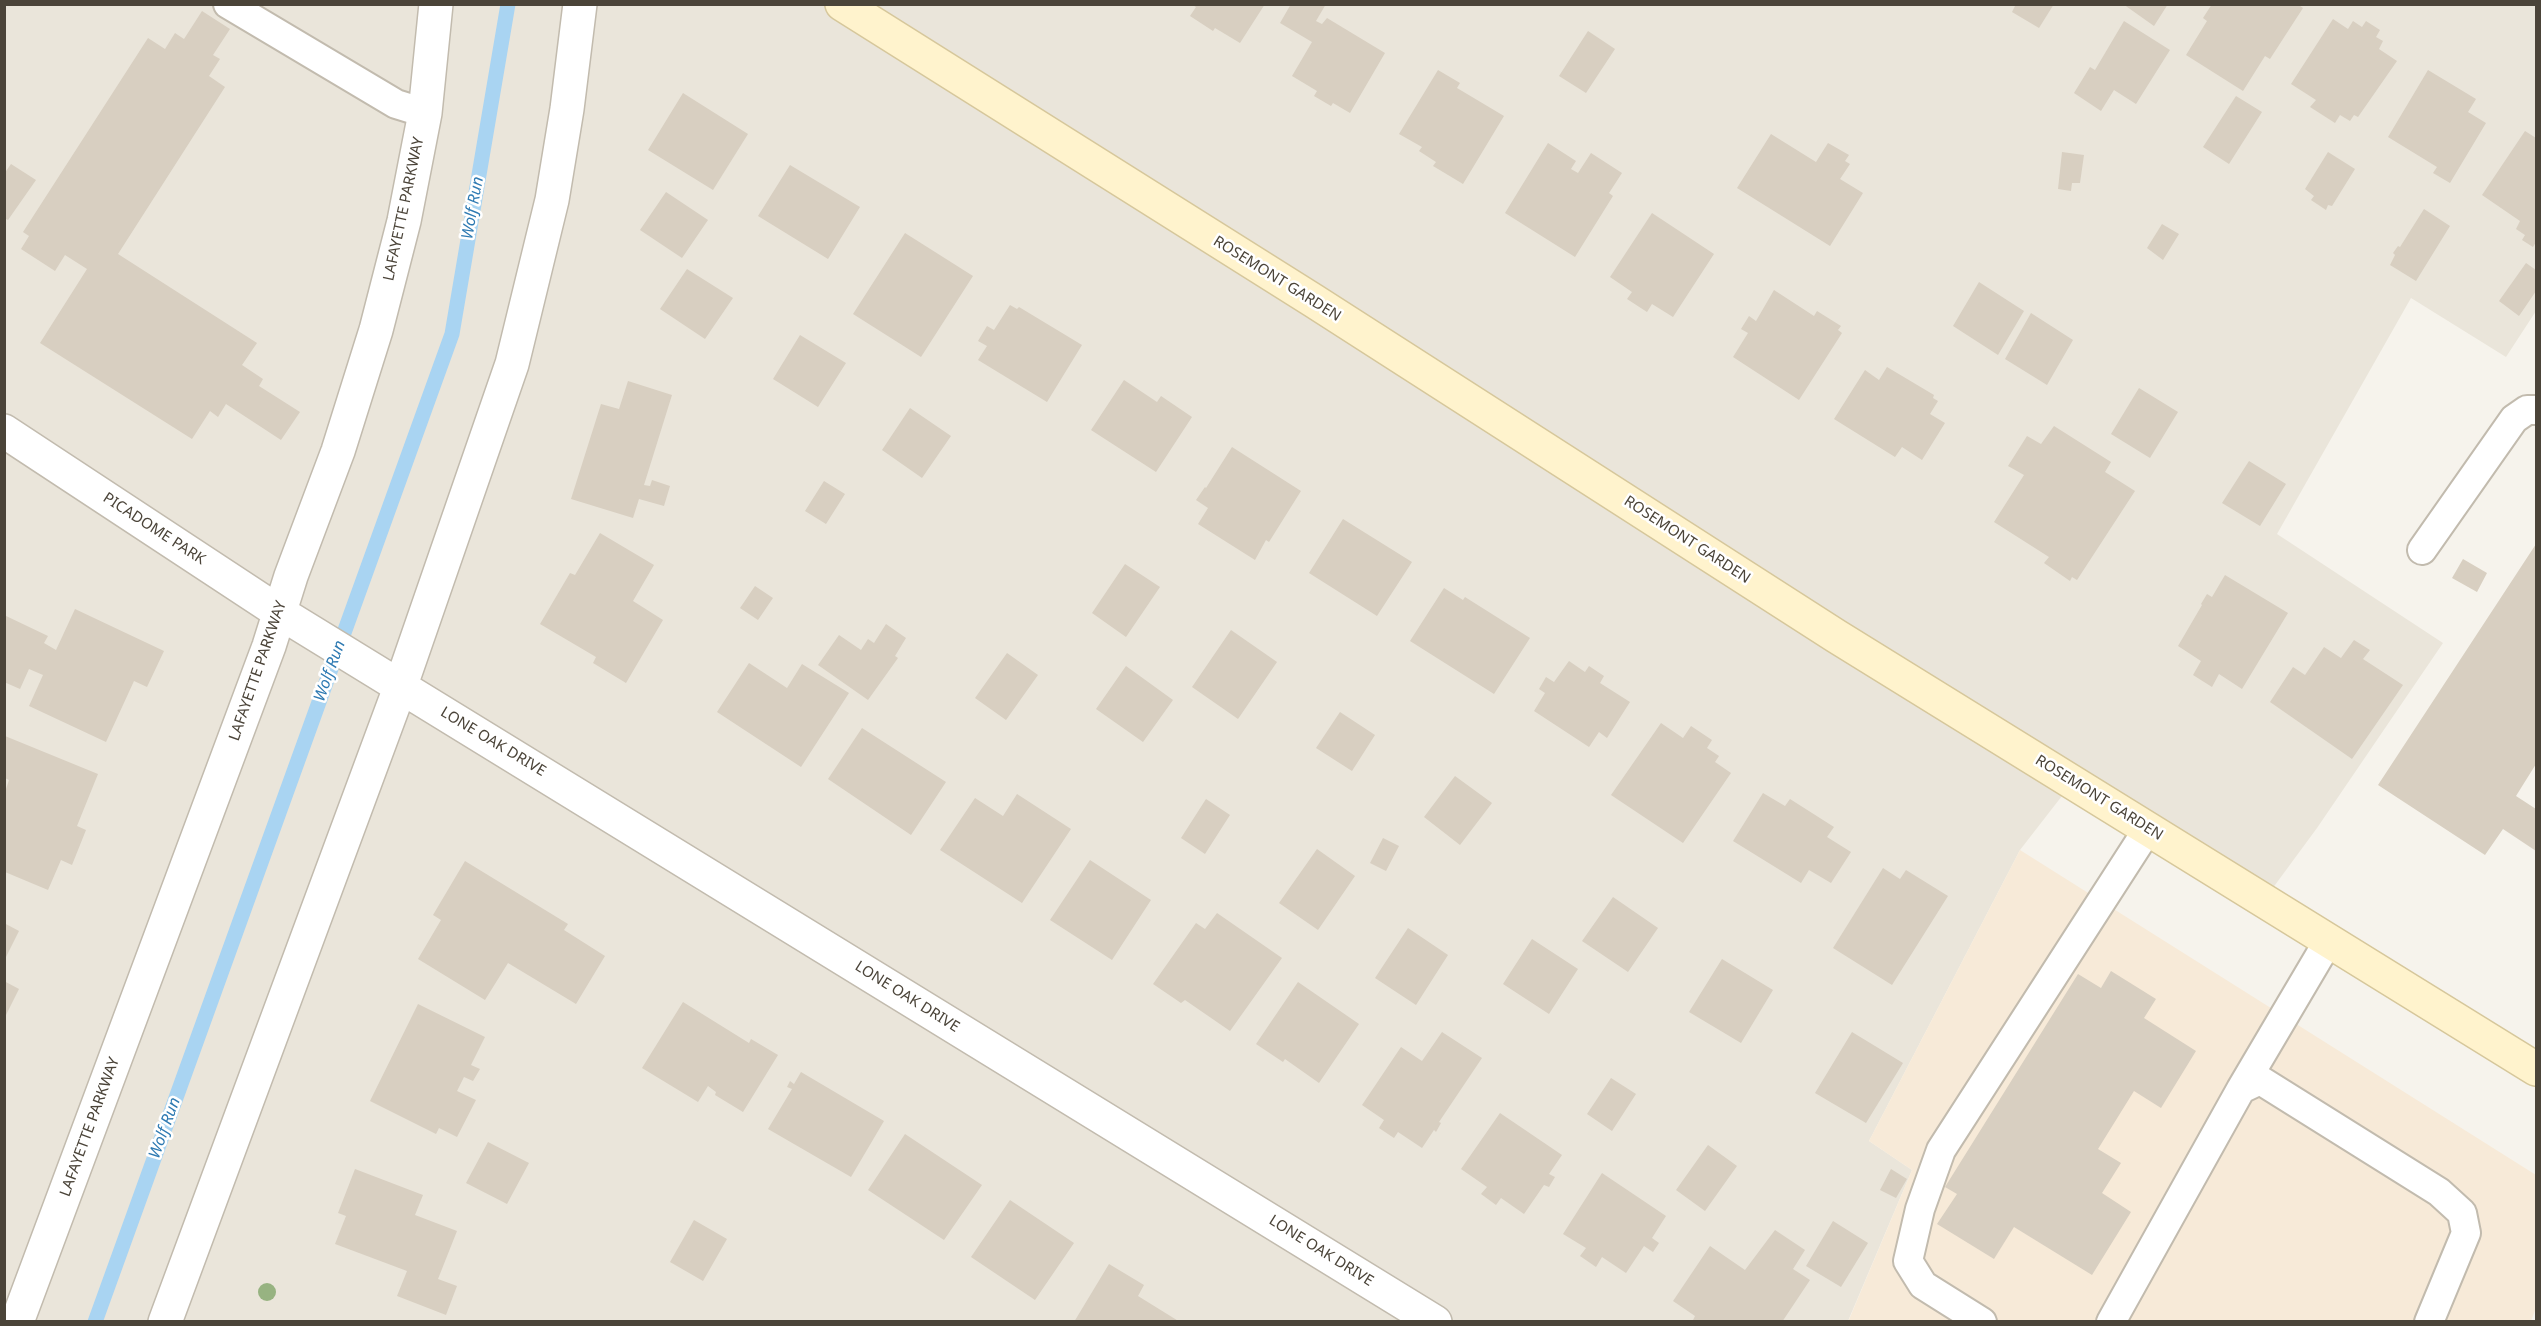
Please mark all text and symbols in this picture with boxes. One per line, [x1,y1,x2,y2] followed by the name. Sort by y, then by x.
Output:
[380,135,428,283] street label: LAFAYETTE PARKWAY
[458,175,488,241] water label: Wolf Run
[1210,232,1344,326] street label: ROSEMONT GARDEN
[100,489,208,569] street label: PICADOME PARK
[1620,492,1754,588] street label: ROSEMONT GARDEN
[226,599,290,743] street label: LAFAYETTE PARKWAY
[310,638,350,704] water label: Wolf Run
[437,703,549,781] street label: LONE OAK DRIVE
[2032,751,2166,845] street label: ROSEMONT GARDEN
[851,958,963,1036] street label: LONE OAK DRIVE
[56,1055,124,1199] street label: LAFAYETTE PARKWAY
[145,1095,185,1161] water label: Wolf Run
[1265,1212,1377,1290] street label: LONE OAK DRIVE

